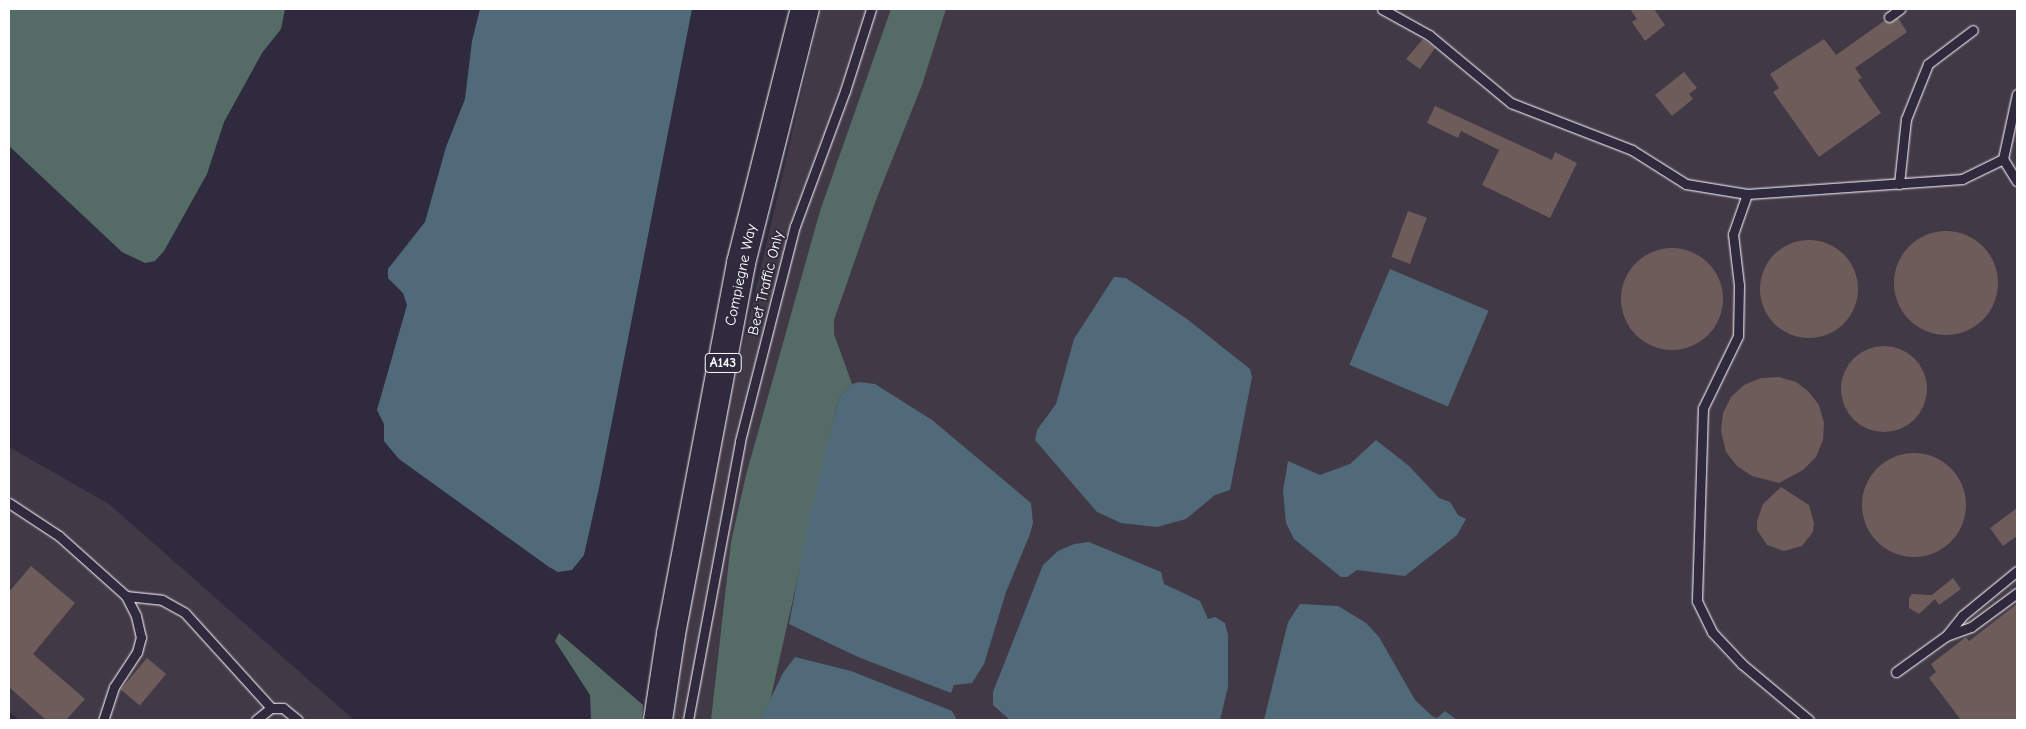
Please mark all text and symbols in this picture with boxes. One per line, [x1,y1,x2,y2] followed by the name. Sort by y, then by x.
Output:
[721,222,761,328] street label: Compiegne Way
[744,229,788,337] street label: Beet Traffic Only
[704,352,742,374] road number: A143

